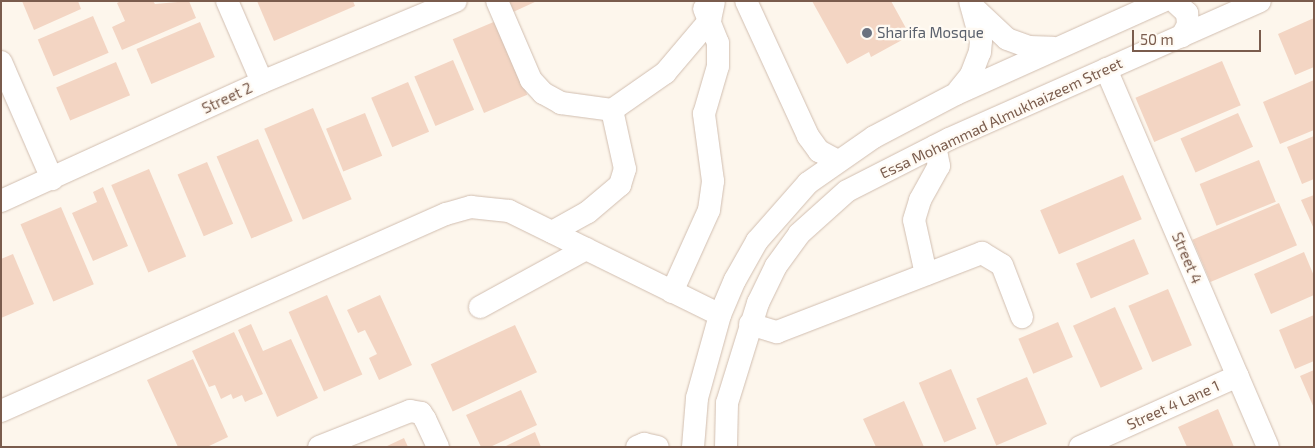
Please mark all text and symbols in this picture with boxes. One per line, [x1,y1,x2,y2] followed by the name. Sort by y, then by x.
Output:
[1135,20,1264,52] scale bar
[877,24,984,42] place label: Sharifa Mosque
[861,27,873,39] marker: Sharifa Mosque
[1140,30,1174,48] text: 50 m
[877,54,1125,182] street label: Essa Mohammad Almukhaizeem Street
[199,79,255,117] street label: Street 2
[1168,230,1206,286] street label: Street 4
[1124,377,1222,433] street label: Street 4 Lane 1

